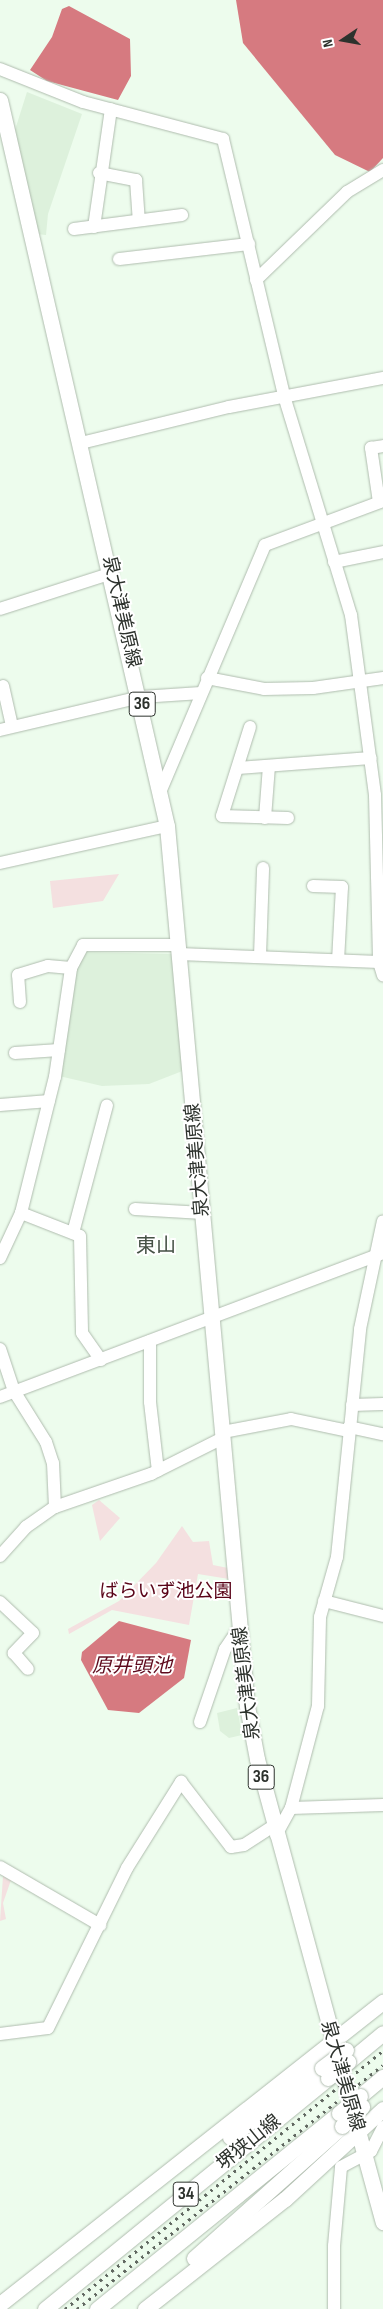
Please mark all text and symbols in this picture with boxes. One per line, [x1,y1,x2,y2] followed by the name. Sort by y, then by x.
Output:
[318,15,368,65] north arrow
[319,38,337,49] text: N
[97,554,145,670] street label: 泉大津美原線
[128,689,156,720] road number: 36
[182,1102,214,1218] street label: 泉大津美原線
[136,1234,176,1258] district label: 東山
[100,1581,232,1603] park label: ばらいず池公園
[229,1625,265,1741] street label: 泉大津美原線
[92,1654,172,1678] water label: 原井頭池
[247,1761,275,1792] road number: 36
[315,2018,369,2134] street label: 泉大津美原線
[212,2110,286,2176] street label: 堺狭山線
[172,2178,200,2210] road number: 34

